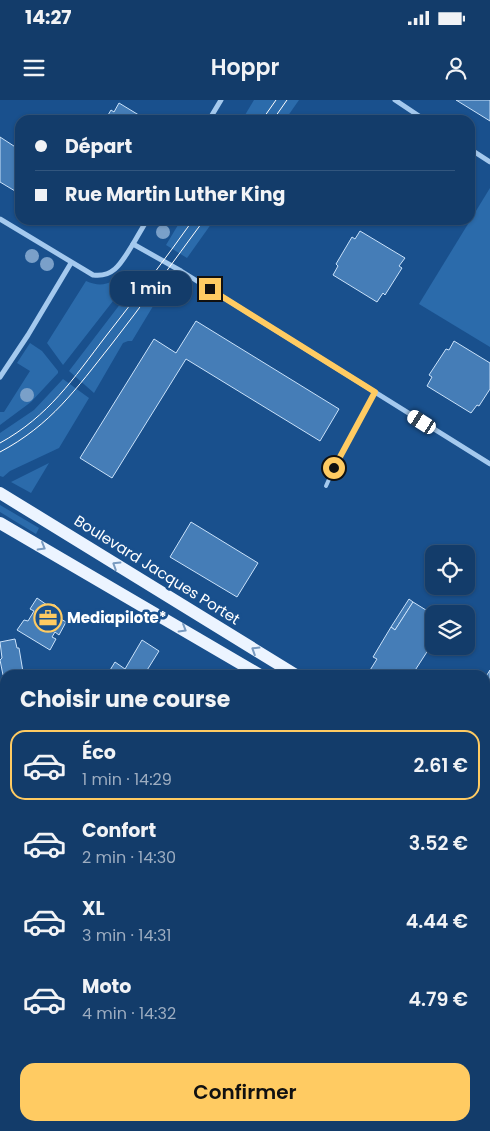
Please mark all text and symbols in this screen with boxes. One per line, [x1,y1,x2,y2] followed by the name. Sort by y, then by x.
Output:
[25,4,71,31] text: 14:27
[211,52,279,83] text: Hoppr
[20,54,48,82] icon: menu
[442,54,470,82] icon: person
[65,133,132,160] text: Départ
[65,181,285,208] text: Rue Martin Luther King
[110,272,192,306] callout: 1 min
[130,277,172,300] text: 1 min
[199,278,221,300] route end
[405,408,438,436] car
[323,457,345,479] route start
[70,510,244,629] street label: Boulevard Jacques Portet
[37,541,46,551] one-way arrow
[425,545,475,655] map controls
[425,545,475,595] button: locate
[113,561,122,571] one-way arrow
[33,603,63,633] office icon: Mediapilote*
[425,605,475,655] button: layers
[67,607,167,628] place label: Mediapilote*
[177,622,186,632] one-way arrow
[251,646,260,656] one-way arrow
[20,684,230,715] text: Choisir une course
[82,739,116,766] text: Éco
[22,743,67,788] icon: car
[413,752,468,779] text: 2.61 €
[82,768,172,791] text: 1 min · 14:29
[82,817,156,844] text: Confort
[22,821,67,866] icon: car
[409,830,468,857] text: 3.52 €
[82,846,176,869] text: 2 min · 14:30
[82,895,105,922] text: XL
[22,899,67,944] icon: car
[406,908,468,935] text: 4.44 €
[82,924,171,947] text: 3 min · 14:31
[82,973,131,1000] text: Moto
[22,977,67,1022] icon: car
[408,986,468,1013] text: 4.79 €
[82,1002,176,1025] text: 4 min · 14:32
[20,1063,470,1121] button: Confirmer

